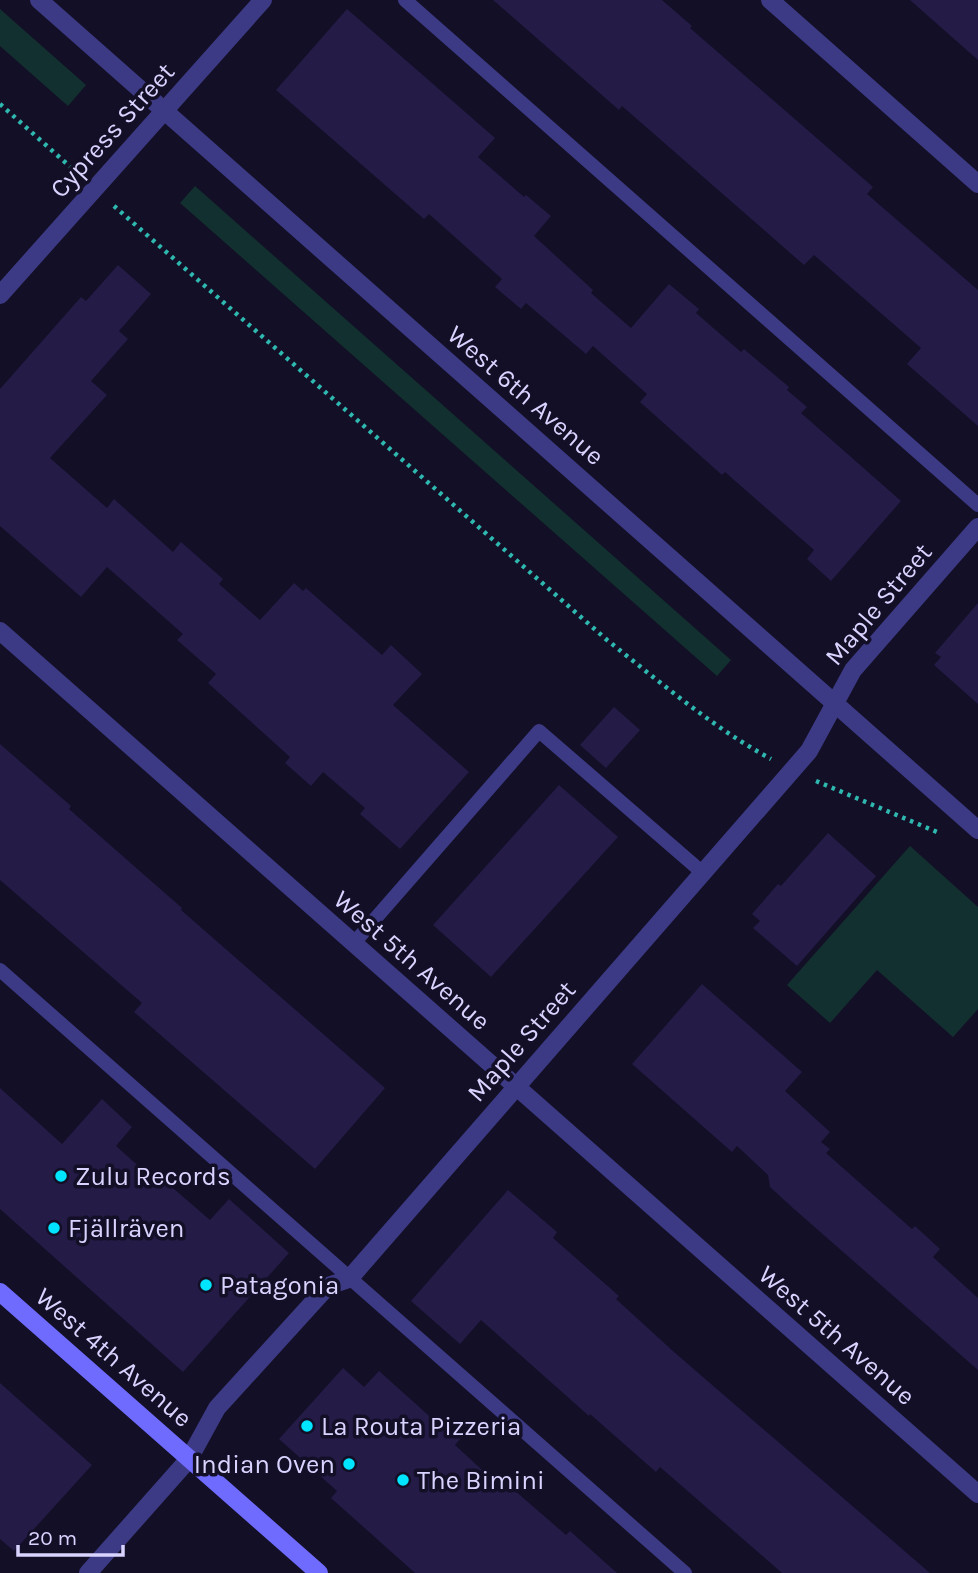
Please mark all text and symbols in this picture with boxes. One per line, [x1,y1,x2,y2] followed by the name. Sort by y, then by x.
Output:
[44,56,181,204] street label: Cypress Street
[441,319,610,472] street label: West 6th Avenue
[818,537,939,672] street label: Maple Street
[327,884,496,1037] street label: West 5th Avenue
[461,975,582,1108] street label: Maple Street
[75,1161,231,1192] place label: Zulu Records
[53,1168,69,1184] marker: Zulu Records
[68,1213,184,1244] place label: Fjällräven
[46,1220,62,1236] marker: Fjällräven
[752,1259,921,1412] street label: West 5th Avenue
[220,1270,339,1301] place label: Patagonia
[198,1277,214,1293] marker: Patagonia
[29,1281,198,1434] street label: West 4th Avenue
[321,1411,521,1442] place label: La Routa Pizzeria
[299,1418,315,1434] marker: La Routa Pizzeria
[194,1449,335,1480] place label: Indian Oven
[341,1456,357,1472] marker: Indian Oven
[417,1465,545,1496] place label: The Bimini
[395,1472,411,1488] marker: The Bimini
[18,1514,122,1558] scale bar
[28,1526,77,1550] text: 20 m

